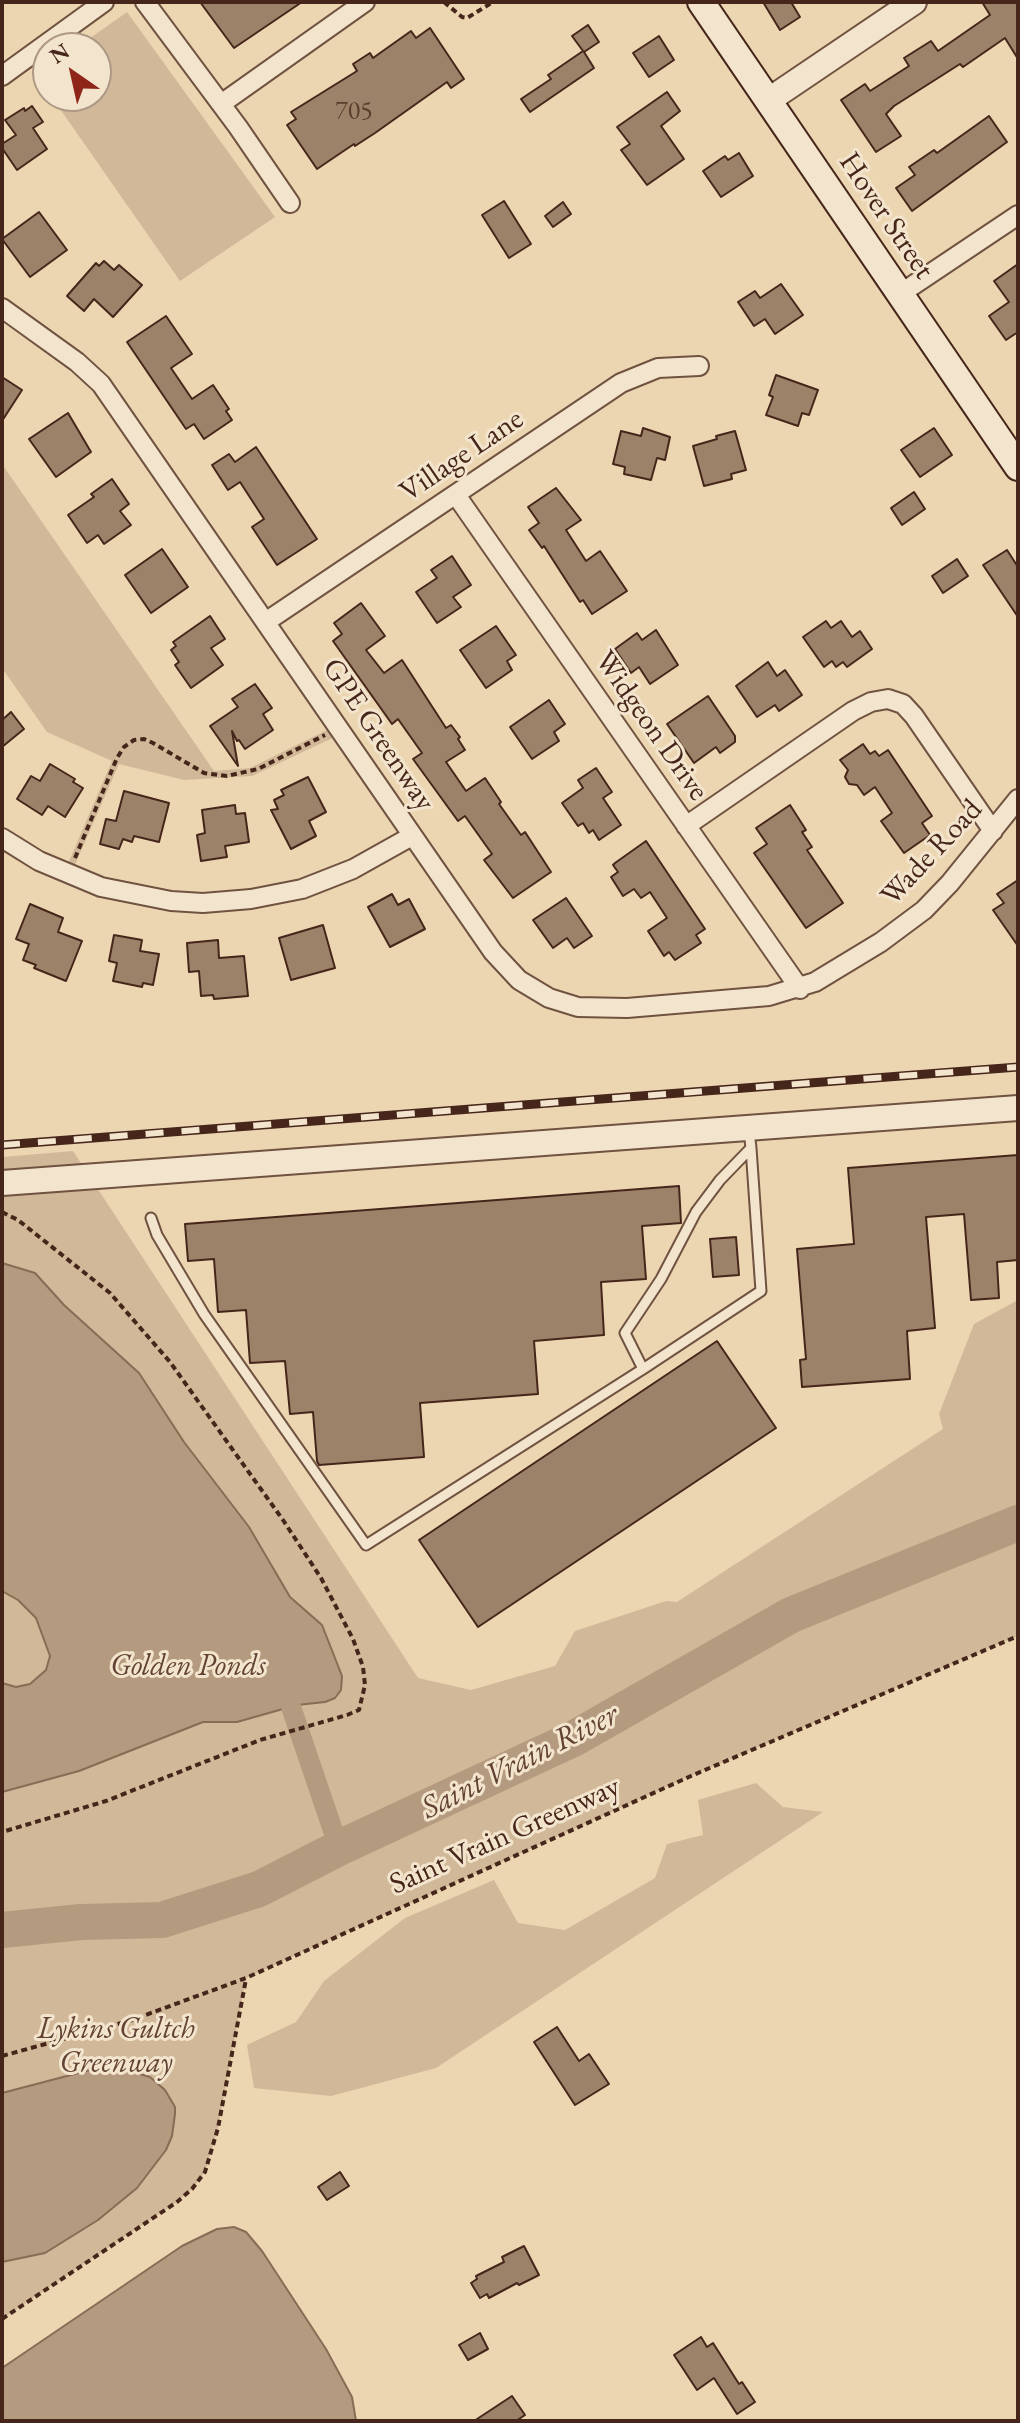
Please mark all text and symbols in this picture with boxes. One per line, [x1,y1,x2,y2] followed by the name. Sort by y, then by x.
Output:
[32,32,112,112] north arrow
[44,36,75,70] text: N
[335,96,373,128] house number: 705
[831,146,941,286] street label: Hover Street
[393,402,531,510] street label: Village Lane
[586,644,716,808] street label: Widgeon Drive
[314,652,442,818] street label: GPE Greenway
[874,792,990,914] street label: Wade Road
[110,1649,266,1685] park label: Golden Ponds
[415,1696,625,1828] water label: Saint Vrain River
[384,1769,626,1903] street label: Saint Vrain Greenway
[37,2012,195,2082] park label: Lykins Gultch Greenway

